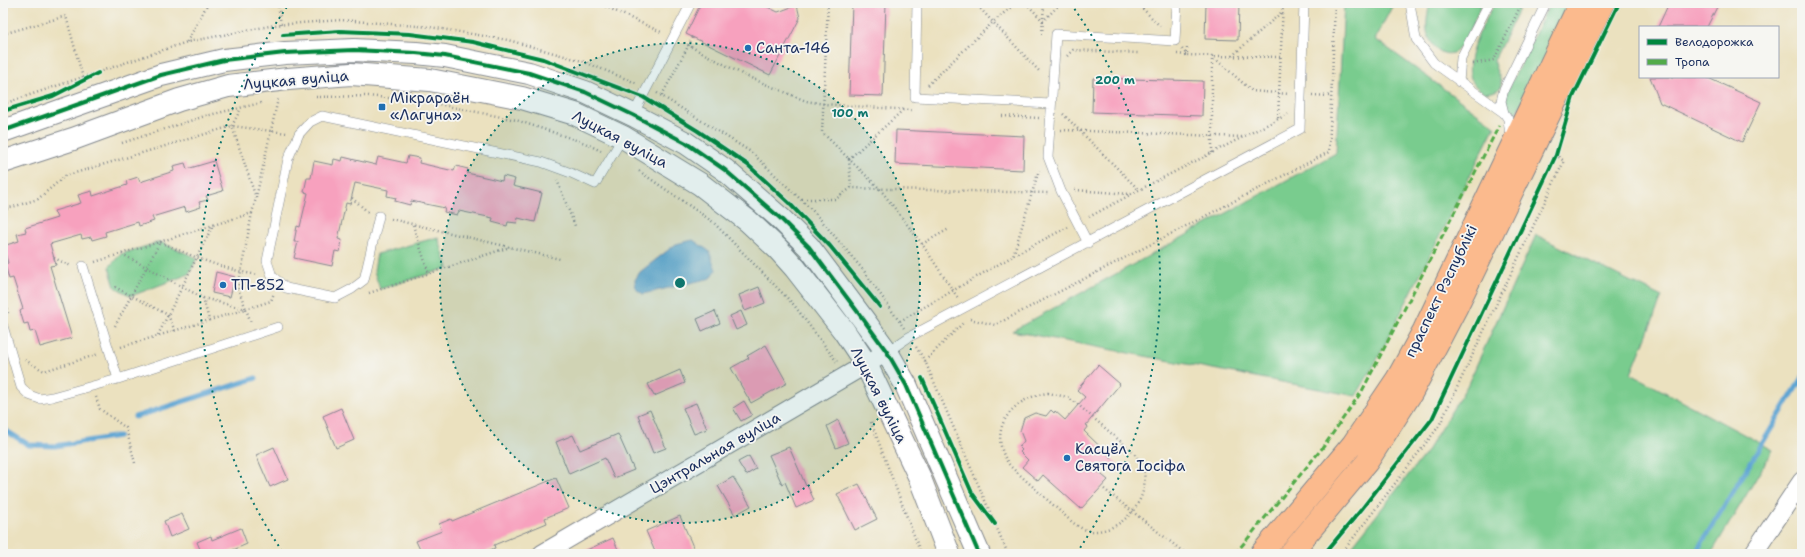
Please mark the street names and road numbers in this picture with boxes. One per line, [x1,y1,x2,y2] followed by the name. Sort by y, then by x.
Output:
[243,65,350,95] street label: Луцкая вуліца
[569,105,672,173] street label: Луцкая вуліца
[1400,221,1482,361] street label: праспект Рэспублікі
[846,343,912,447] street label: Луцкая вуліца
[646,407,785,499] street label: Цэнтральная вуліца

